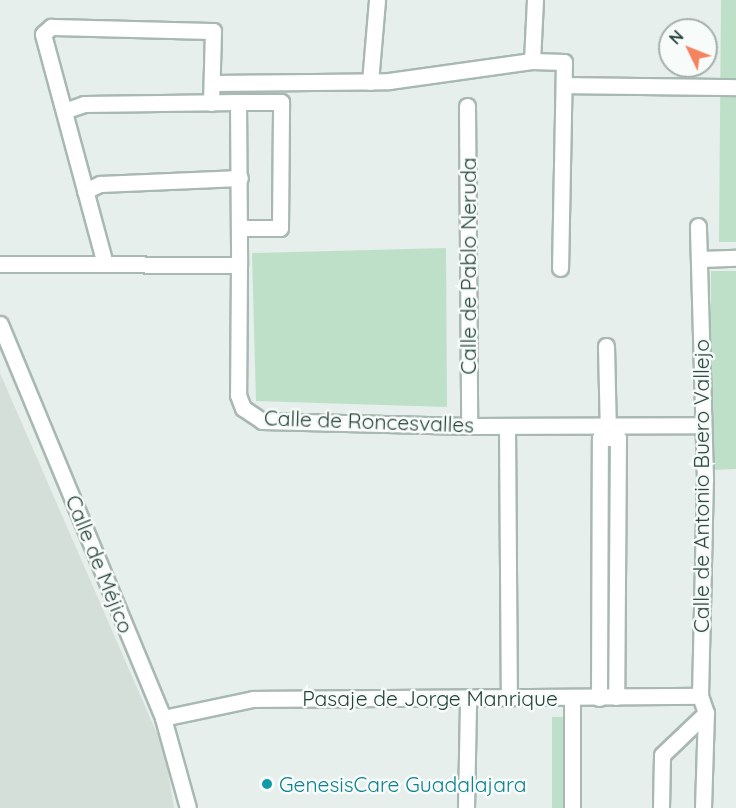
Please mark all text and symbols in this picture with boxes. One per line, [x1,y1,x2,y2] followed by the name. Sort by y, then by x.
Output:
[658,18,718,78] north arrow
[665,26,688,48] text: N
[455,157,481,375] street label: Calle de Pablo Neruda
[688,339,714,633] street label: Calle de Antonio Buero Vallejo
[264,405,474,437] street label: Calle de Roncesvalles
[61,491,139,637] street label: Calle de Méjico
[302,685,558,711] street label: Pasaje de Jorge Manrique
[279,771,526,797] place label: GenesisCare Guadalajara
[260,777,274,791] marker: GenesisCare Guadalajara

